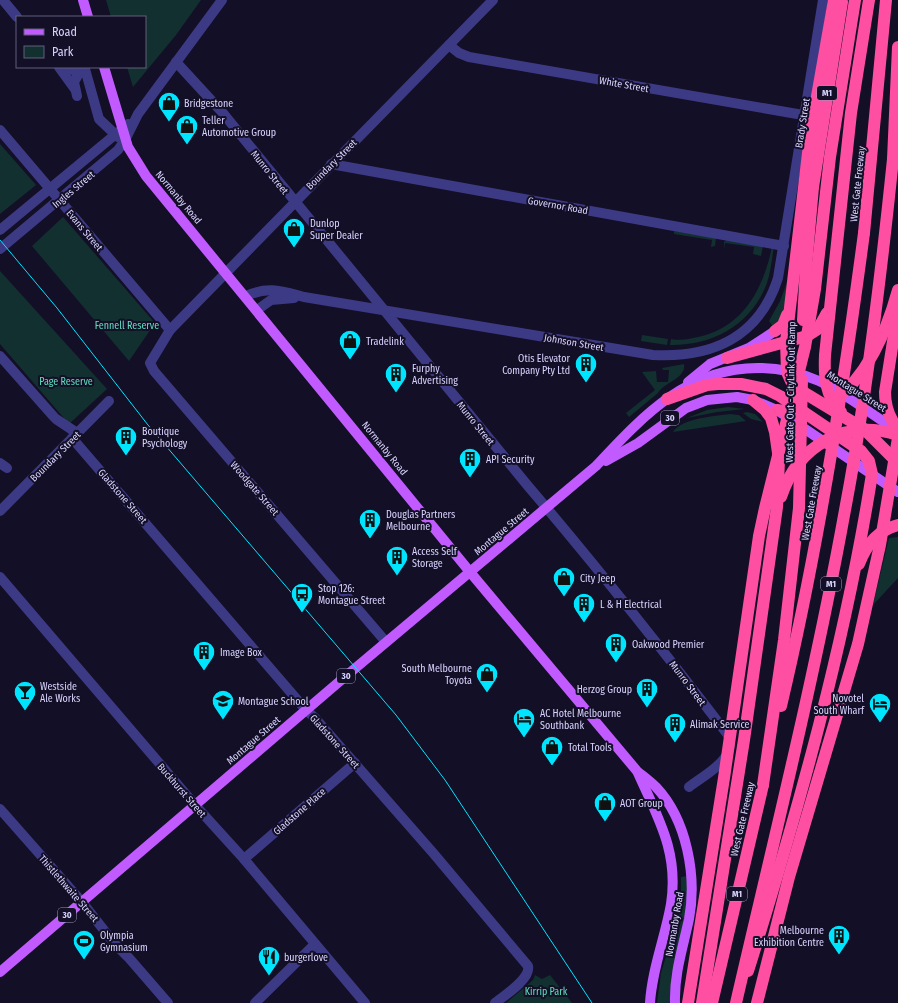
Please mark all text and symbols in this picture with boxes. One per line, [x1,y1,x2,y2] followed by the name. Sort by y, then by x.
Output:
[16,16,146,68] legend
[52,25,77,39] text: Road
[52,45,74,59] text: Park
[598,75,650,95] street label: White Street
[817,86,837,100] road number: M1
[156,90,182,123] shop icon: Bridgestone
[793,97,813,149] street label: Brady Street
[184,98,233,110] place label: Bridgestone
[174,113,200,146] shop icon: Teller Automotive Group
[202,115,276,139] place label: Teller Automotive Group
[304,136,360,192] street label: Boundary Street
[848,145,868,223] street label: West Gate Freeway
[248,148,291,198] street label: Munro Street
[50,168,98,211] street label: Ingles Street
[153,169,204,227] street label: Normanby Road
[527,195,589,217] street label: Governor Road
[64,208,105,254] street label: Evans Street
[281,216,307,249] shop icon: Dunlop Super Dealer
[310,218,363,242] place label: Dunlop Super Dealer
[95,320,159,332] park label: Fennell Reserve
[784,321,798,463] street label: West Gate Out - CityLink Out Ramp
[337,328,363,361] shop icon: Tradelink
[543,332,605,354] street label: Johnson Street
[366,336,404,348] place label: Tradelink
[573,351,599,384] building icon: Otis Elevator Company Pty Ltd
[502,353,570,377] place label: Otis Elevator Company Pty Ltd
[383,361,409,394] building icon: Furphy Advertising
[412,363,458,387] place label: Furphy Advertising
[825,369,889,415] street label: Montague Street
[39,376,93,388] park label: Page Reserve
[454,399,497,449] street label: Munro Street
[661,411,679,425] road number: 30
[359,419,409,478] street label: Normanby Road
[113,424,139,457] building icon: Boutique Psychology
[142,426,188,450] place label: Boutique Psychology
[28,428,84,484] street label: Boundary Street
[457,446,483,479] building icon: API Security
[486,454,535,466] place label: API Security
[228,459,281,519] street label: Woodgate Street
[799,464,825,542] street label: West Gate Freeway
[95,467,150,527] street label: Gladstone Street
[472,505,532,558] street label: Montague Street
[357,507,383,540] building icon: Douglas Partners Melbourne
[386,509,455,533] place label: Douglas Partners Melbourne
[384,544,410,577] building icon: Access Self Storage
[412,546,458,570] place label: Access Self Storage
[551,565,577,598] shop icon: City Jeep
[580,573,616,585] place label: City Jeep
[821,577,841,591] road number: M1
[289,581,315,614] bus stop icon: Stop 126: Montague Street
[318,583,386,607] place label: Stop 126: Montague Street
[571,591,597,624] building icon: L & H Electrical
[600,599,662,611] place label: L & H Electrical
[603,631,629,664] building icon: Oakwood Premier
[191,639,217,672] building icon: Image Box
[632,639,705,651] place label: Oakwood Premier
[220,647,263,659] place label: Image Box
[666,659,708,709] street label: Munro Street
[474,661,500,694] shop icon: South Melbourne Toyota
[401,663,472,687] place label: South Melbourne Toyota
[337,669,355,683] road number: 30
[634,676,660,709] building icon: Herzog Group
[12,679,38,712] bar icon: Westside Ale Works
[40,681,80,705] place label: Westside Ale Works
[577,684,632,696] place label: Herzog Group
[210,688,236,721] school or university icon: Montague School
[867,691,893,724] hotel icon: Novotel South Wharf
[813,693,865,717] place label: Novotel South Wharf
[238,696,309,708] place label: Montague School
[511,706,537,739] hotel icon: AC Hotel Melbourne Southbank
[540,708,621,732] place label: AC Hotel Melbourne Southbank
[662,711,688,744] building icon: Alimak Service
[307,712,362,772] street label: Gladstone Street
[224,714,284,767] street label: Montague Street
[690,719,749,731] place label: Alimak Service
[539,734,565,767] shop icon: Total Tools
[568,742,612,754] place label: Total Tools
[154,761,209,821] street label: Buckhurst Street
[729,780,757,858] street label: West Gate Freeway
[271,786,328,838] street label: Gladstone Place
[592,790,618,823] shop icon: AOT Group
[620,798,663,810] place label: AOT Group
[36,853,101,925] street label: Thistlethwaite Street
[727,887,747,901] road number: M1
[663,891,687,957] street label: Normanby Road
[58,908,76,922] road number: 30
[826,923,852,956] building icon: Melbourne Exhibition Centre
[754,925,824,949] place label: Melbourne Exhibition Centre
[71,928,97,961] sports icon: Olympia Gymnasium
[100,930,148,954] place label: Olympia Gymnasium
[256,944,282,977] restaurant icon: burgerlove
[284,952,328,964] place label: burgerlove
[525,986,568,998] park label: Kirrip Park

